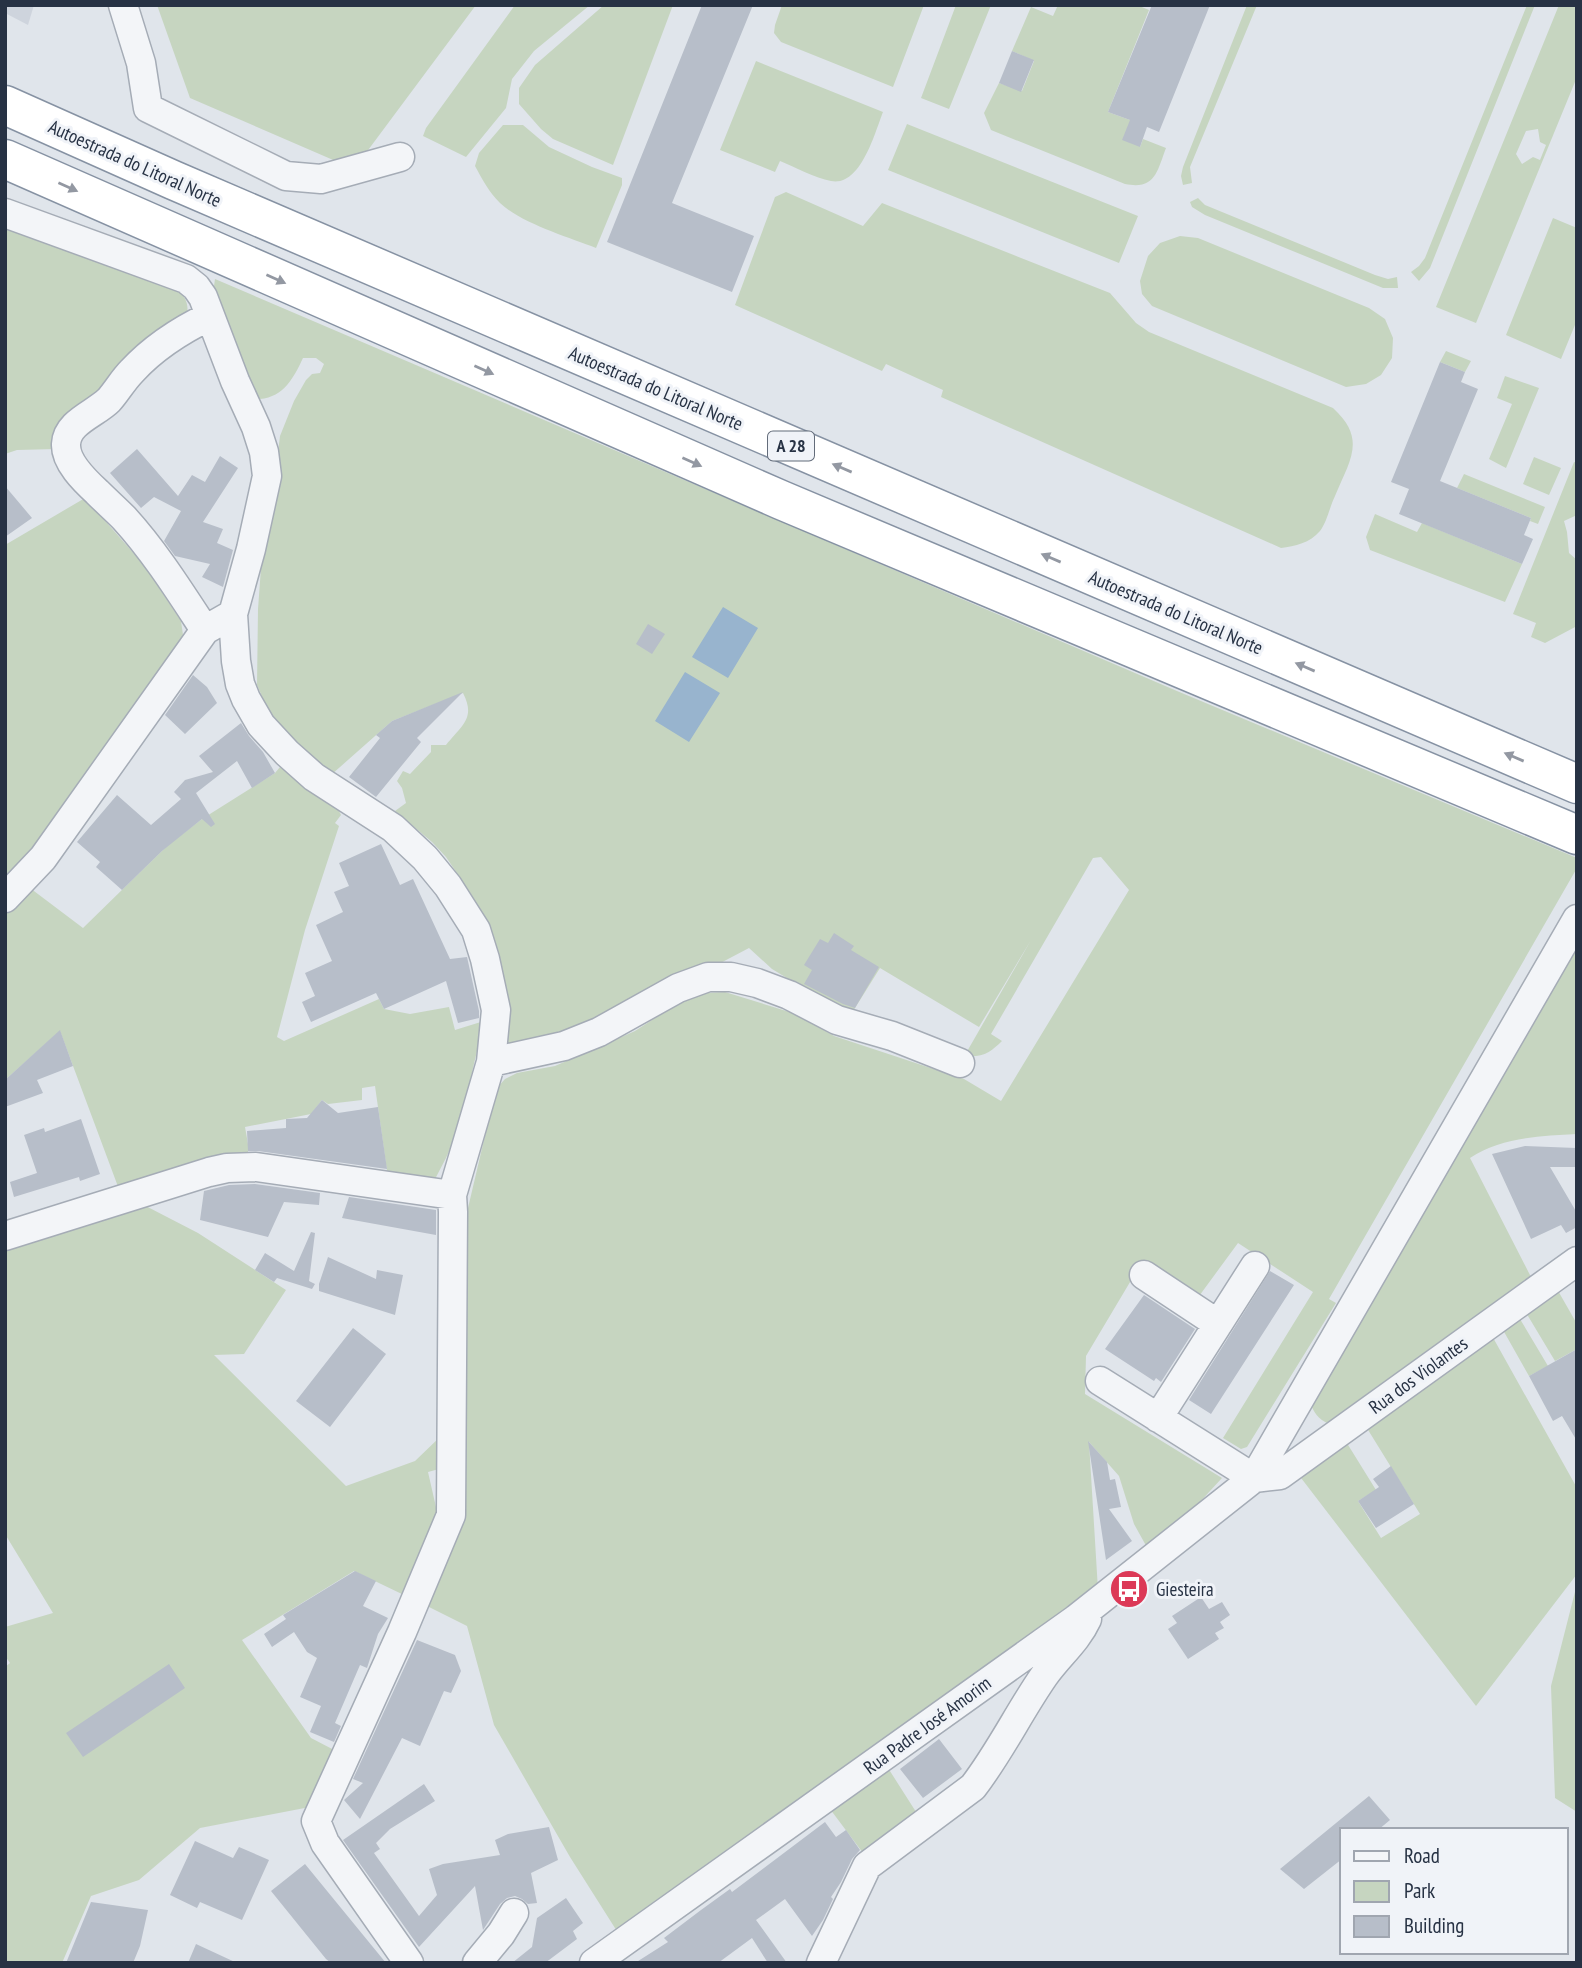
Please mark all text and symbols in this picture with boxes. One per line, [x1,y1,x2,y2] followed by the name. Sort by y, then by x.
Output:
[45,114,225,212] street label: Autoestrada do Litoral Norte
[57,182,78,193] one-way arrow
[265,274,286,285] one-way arrow
[565,340,747,436] street label: Autoestrada do Litoral Norte
[474,364,494,376] one-way arrow
[768,432,814,461] road number: A 28
[682,457,703,468] one-way arrow
[832,462,852,474] one-way arrow
[1041,552,1061,564] one-way arrow
[1085,564,1267,660] street label: Autoestrada do Litoral Norte
[1295,661,1315,673] one-way arrow
[1504,751,1524,763] one-way arrow
[1364,1331,1472,1419] street label: Rua dos Violantes
[1108,1568,1150,1610] bus stop icon: Giesteira
[1156,1577,1214,1601] place label: Giesteira
[859,1671,995,1779] street label: Rua Padre José Amorim
[1340,1828,1568,1954] legend
[1404,1842,1440,1869] text: Road
[1404,1877,1435,1904] text: Park
[1404,1912,1464,1939] text: Building

